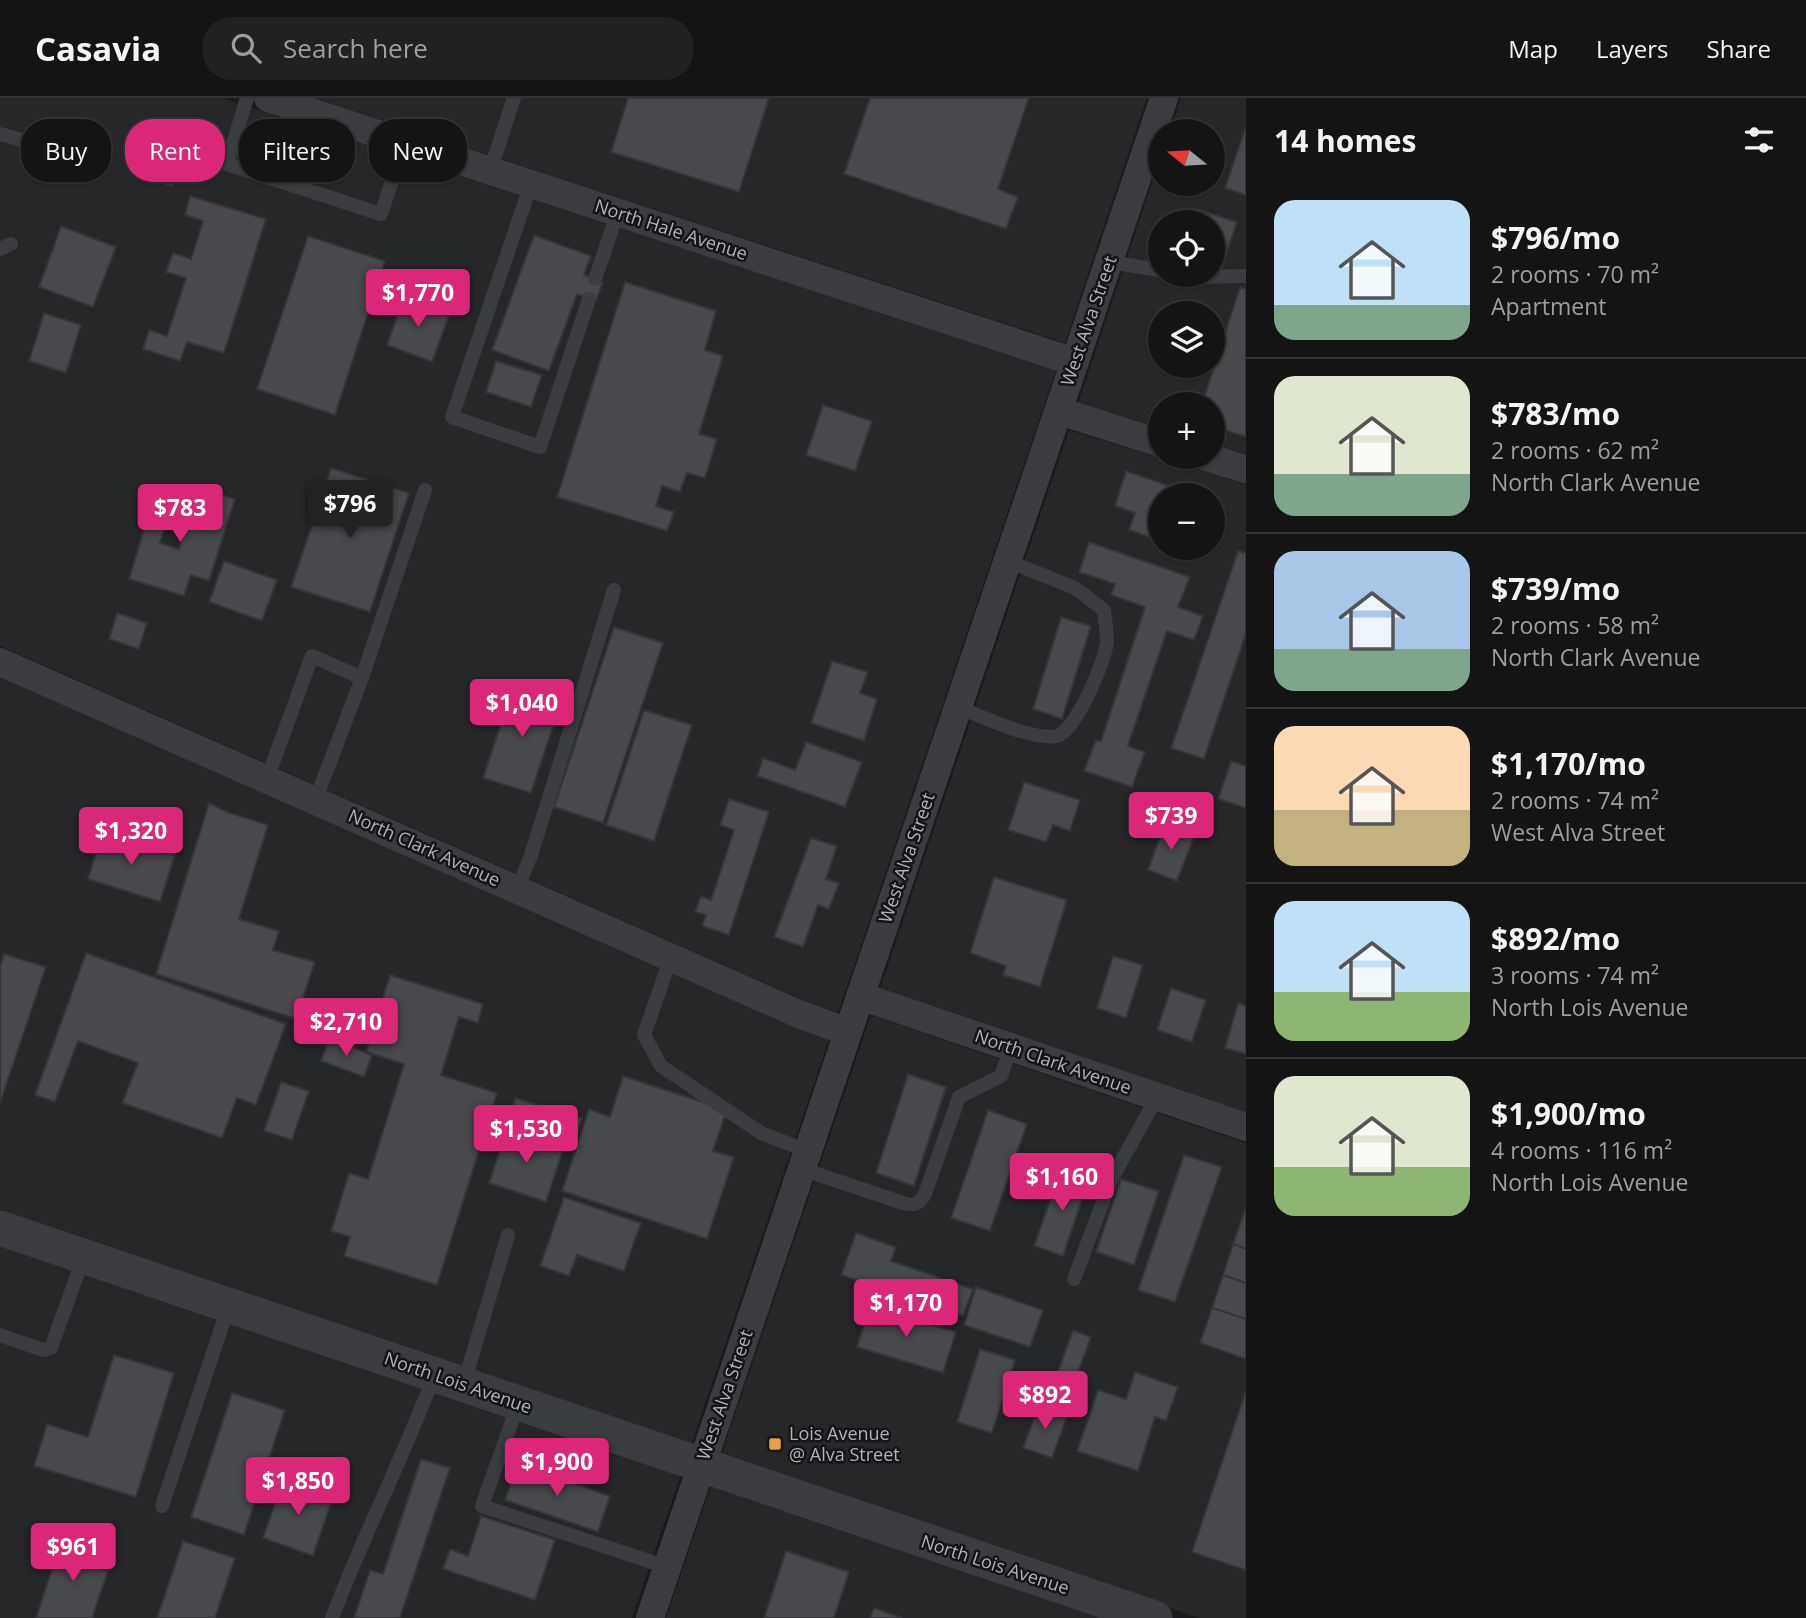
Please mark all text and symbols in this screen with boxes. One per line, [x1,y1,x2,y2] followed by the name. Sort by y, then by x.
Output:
[203,17,693,80] search box
[35,26,161,71] text: Casavia
[227,29,265,67] icon: search
[283,30,428,66] text: Search here
[1508,32,1558,65] text: Map
[1596,32,1669,65] text: Layers
[1707,32,1771,65] text: Share
[21,119,111,182] chip: Buy
[125,119,225,182] chip: Rent
[239,119,355,182] chip: Filters
[369,119,467,182] chip: New
[1148,119,1225,196] north arrow
[1148,119,1225,560] map controls
[1274,120,1417,161] text: 14 homes
[1740,121,1778,159] icon: filters
[592,193,751,265] street label: North Hale Avenue
[1148,210,1225,287] button: locate
[1491,217,1620,258] text: $796/mo
[1330,228,1414,312] icon: home
[1055,252,1122,389] street label: West Alva Street
[1491,258,1659,290] text: 2 rooms · 70 m²
[361,270,475,329] pin: $1,770
[382,276,454,308] text: $1,770
[1491,290,1607,322] text: Apartment
[1148,301,1225,378] button: layers
[1148,392,1225,469] button: +
[1491,393,1620,434] text: $783/mo
[1330,404,1414,488] icon: home
[1491,434,1659,466] text: 2 rooms · 62 m²
[1491,466,1700,498] text: North Clark Avenue
[309,480,391,540] pin: $796
[1148,483,1225,560] button: −
[139,484,221,544] pin: $783
[324,487,376,519] text: $796
[154,491,206,523] text: $783
[1491,568,1620,609] text: $739/mo
[1330,579,1414,663] icon: home
[1491,609,1659,641] text: 2 rooms · 58 m²
[1491,641,1700,673] text: North Clark Avenue
[465,680,579,739] pin: $1,040
[486,686,558,718] text: $1,040
[1491,743,1646,784] text: $1,170/mo
[1330,754,1414,838] icon: home
[1491,784,1659,816] text: 2 rooms · 74 m²
[873,789,940,926] street label: West Alva Street
[1130,792,1212,852] pin: $739
[1145,799,1197,831] text: $739
[345,803,504,891] street label: North Clark Avenue
[74,808,188,867] pin: $1,320
[95,814,167,846] text: $1,320
[1491,816,1665,848] text: West Alva Street
[1491,918,1620,959] text: $892/mo
[1330,929,1414,1013] icon: home
[1491,959,1659,991] text: 3 rooms · 74 m²
[1491,991,1689,1023] text: North Lois Avenue
[289,998,403,1058] pin: $2,710
[310,1005,382,1037] text: $2,710
[972,1023,1135,1099] street label: North Clark Avenue
[1491,1093,1646,1134] text: $1,900/mo
[1330,1104,1414,1188] icon: home
[469,1105,583,1165] pin: $1,530
[490,1112,562,1144] text: $1,530
[1491,1134,1672,1166] text: 4 rooms · 116 m²
[1005,1154,1119,1213] pin: $1,160
[1026,1160,1098,1192] text: $1,160
[1491,1166,1689,1198] text: North Lois Avenue
[849,1280,963,1339] pin: $1,170
[870,1286,942,1318] text: $1,170
[691,1326,758,1463] street label: West Alva Street
[381,1346,535,1419] street label: North Lois Avenue
[1004,1372,1086,1431] pin: $892
[1019,1378,1071,1410] text: $892
[789,1421,900,1466] place label: Lois Avenue @ Alva Street
[767,1436,783,1452] marker: Lois Avenue @ Alva Street
[500,1438,614,1498] pin: $1,900
[521,1445,593,1477] text: $1,900
[241,1458,355,1517] pin: $1,850
[262,1464,334,1496] text: $1,850
[32,1524,114,1583] pin: $961
[918,1529,1073,1599] street label: North Lois Avenue
[47,1530,99,1562] text: $961

